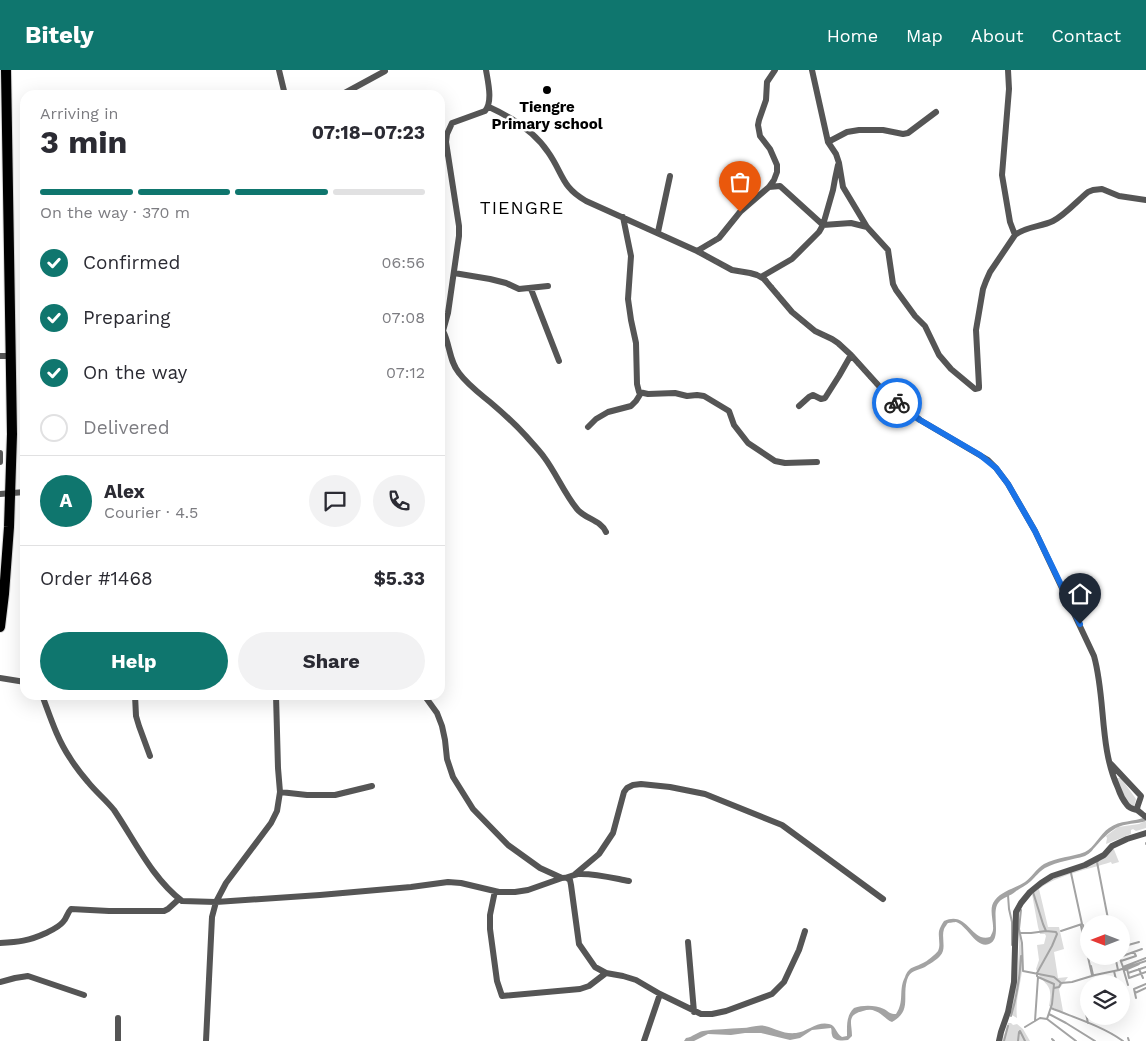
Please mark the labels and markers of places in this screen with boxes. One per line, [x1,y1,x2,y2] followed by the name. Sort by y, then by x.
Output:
[541,84,553,96] marker: Tiengre Primary school
[491,98,603,133] place label: Tiengre Primary school
[719,161,761,212] pin
[1059,573,1101,624] pin

